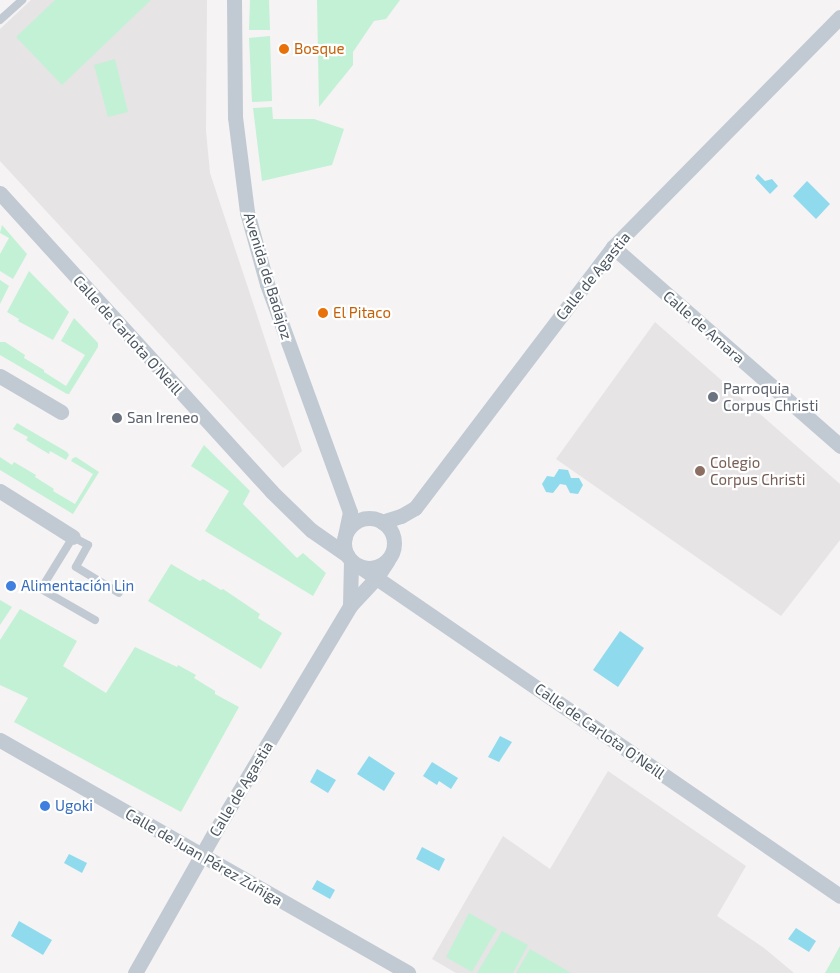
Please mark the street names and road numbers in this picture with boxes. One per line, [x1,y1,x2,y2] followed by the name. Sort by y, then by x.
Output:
[240,210,296,342] street label: Avenida de Badajoz
[552,228,634,324] street label: Calle de Agastia
[70,272,186,398] street label: Calle de Carlota O’Neill
[660,287,748,367] street label: Calle de Amara
[532,679,668,783] street label: Calle de Carlota O’Neill
[205,738,277,840] street label: Calle de Agastia
[122,805,286,909] street label: Calle de Juan Pérez Zúñiga

